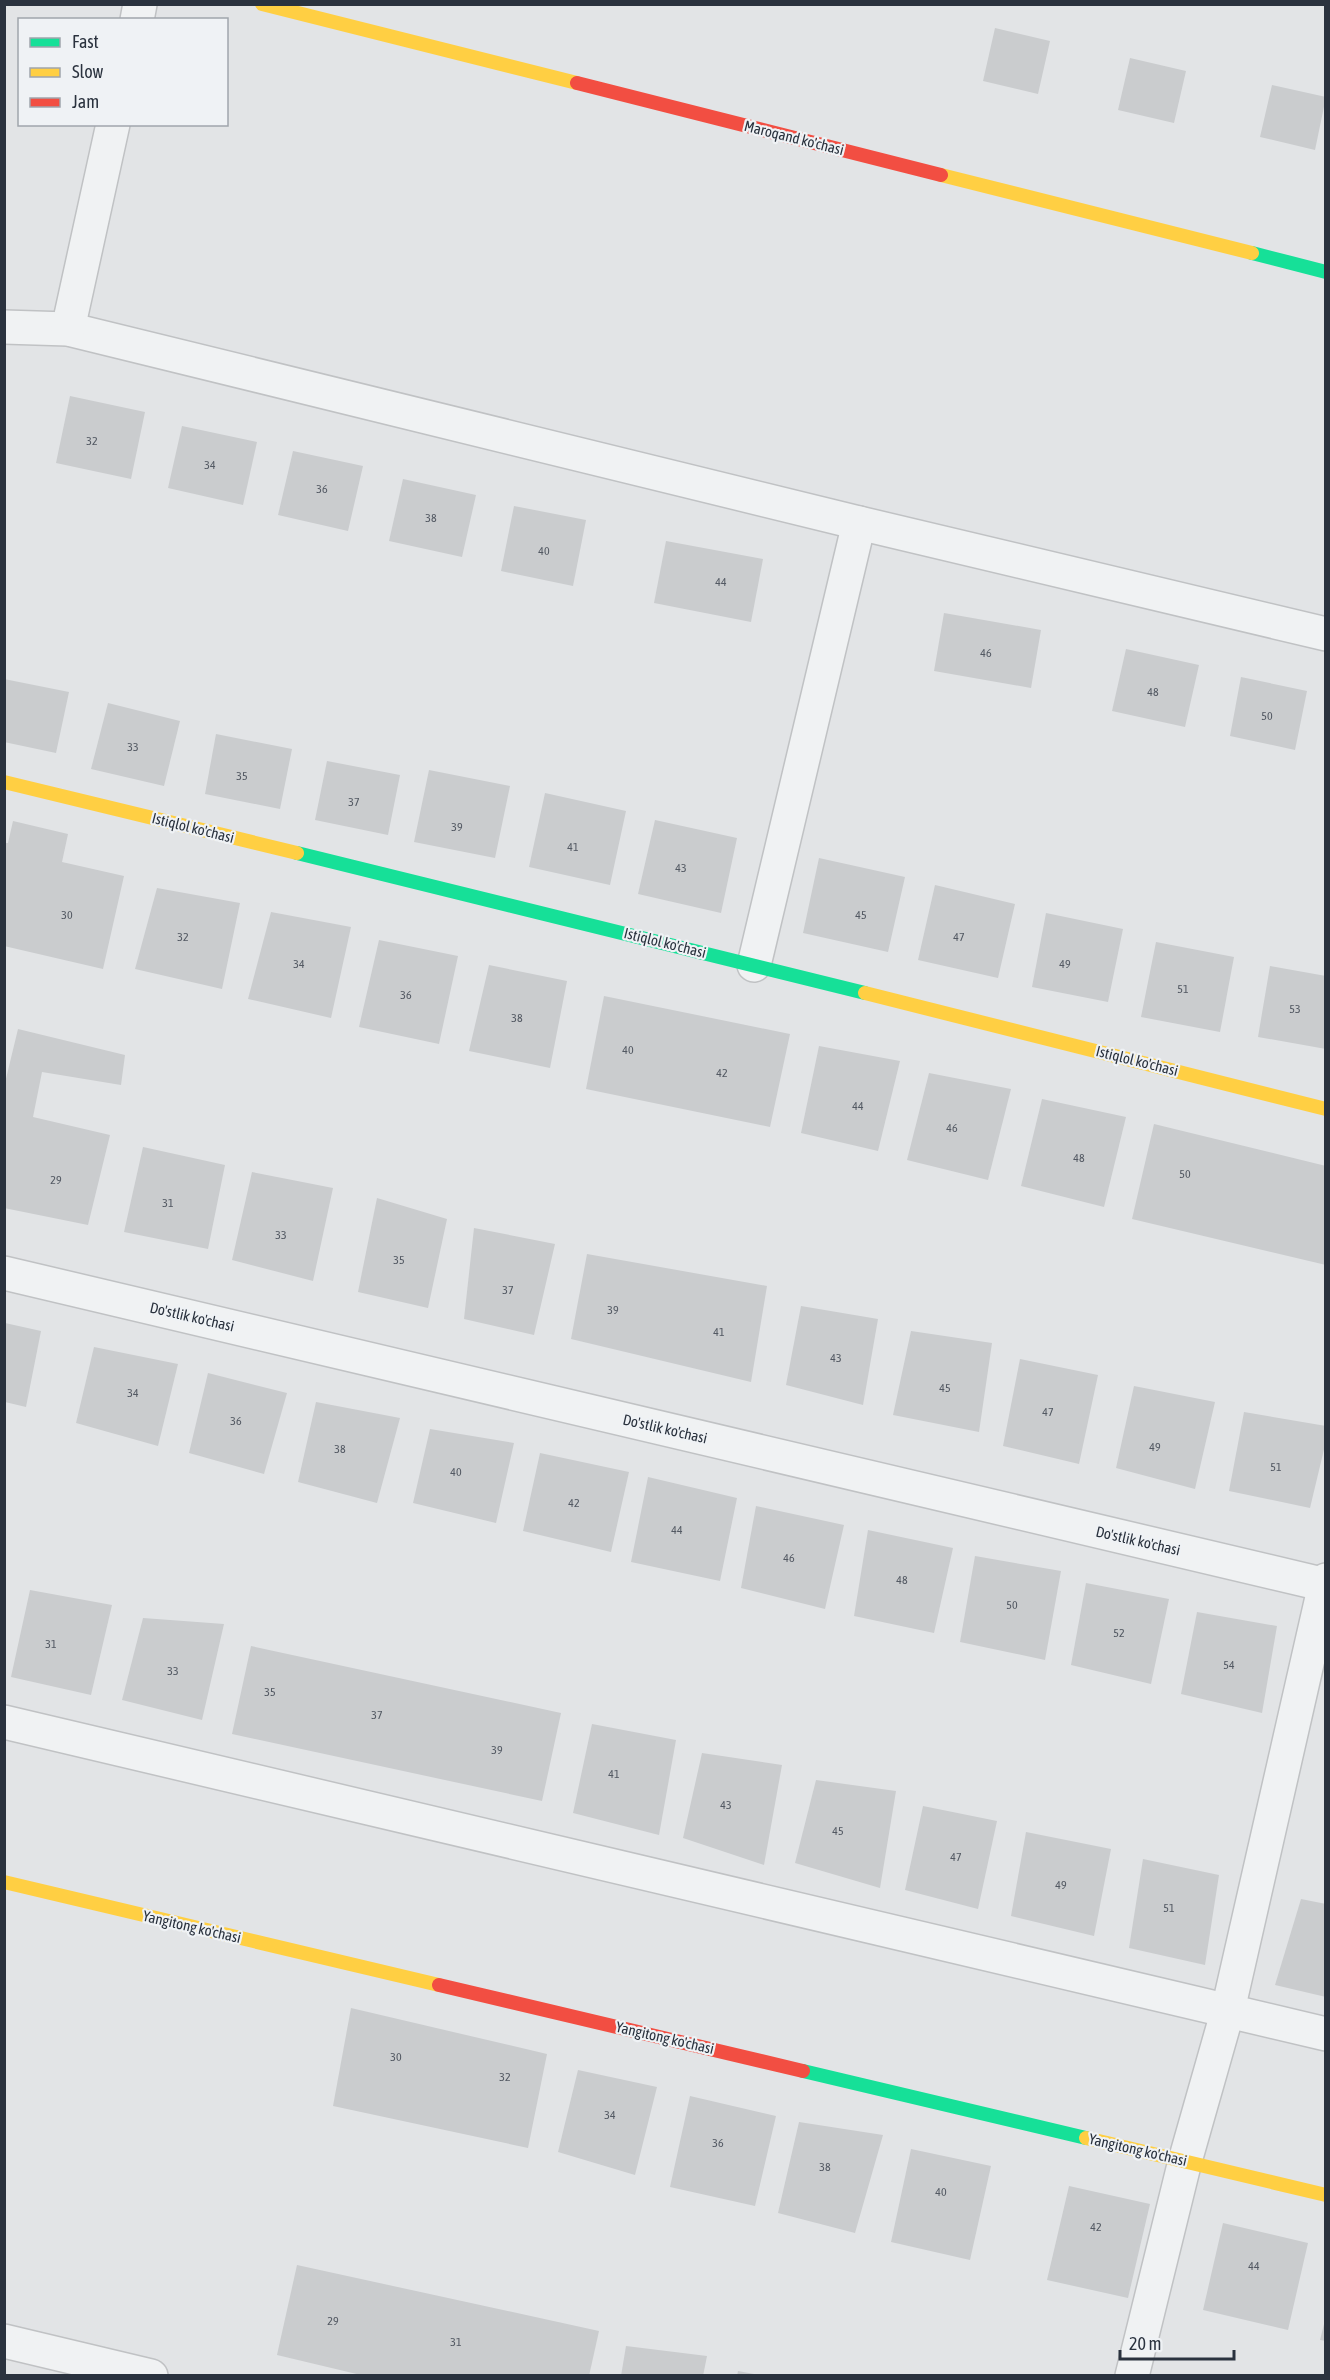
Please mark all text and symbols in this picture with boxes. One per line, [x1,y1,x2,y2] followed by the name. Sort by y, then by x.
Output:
[18,18,228,126] legend
[72,31,99,52] text: Fast
[72,61,103,82] text: Slow
[72,91,99,112] text: Jam
[742,117,846,158] street label: Maroqand ko'chasi
[86,434,98,448] house number: 32
[204,458,216,472] house number: 34
[316,482,328,496] house number: 36
[425,511,437,525] house number: 38
[538,544,550,558] house number: 40
[715,575,727,589] house number: 44
[980,646,992,660] house number: 46
[1147,685,1159,699] house number: 48
[1261,709,1273,723] house number: 50
[127,740,139,754] house number: 33
[236,769,248,783] house number: 35
[348,795,360,809] house number: 37
[150,809,236,846] street label: Istiqlol ko'chasi
[451,820,463,834] house number: 39
[567,840,579,854] house number: 41
[675,861,687,875] house number: 43
[61,908,73,922] house number: 30
[855,908,867,922] house number: 45
[622,924,708,961] street label: Istiqlol ko'chasi
[177,930,189,944] house number: 32
[953,930,965,944] house number: 47
[293,957,305,971] house number: 34
[1059,957,1071,971] house number: 49
[1177,982,1189,996] house number: 51
[400,988,412,1002] house number: 36
[1289,1002,1301,1016] house number: 53
[511,1011,523,1025] house number: 38
[1094,1042,1180,1079] street label: Istiqlol ko'chasi
[622,1043,634,1057] house number: 40
[716,1066,728,1080] house number: 42
[852,1099,864,1113] house number: 44
[946,1121,958,1135] house number: 46
[1073,1151,1085,1165] house number: 48
[1179,1167,1191,1181] house number: 50
[50,1173,62,1187] house number: 29
[162,1196,174,1210] house number: 31
[275,1228,287,1242] house number: 33
[393,1253,405,1267] house number: 35
[502,1283,514,1297] house number: 37
[148,1299,236,1334] street label: Do'stlik ko'chasi
[607,1303,619,1317] house number: 39
[713,1325,725,1339] house number: 41
[830,1351,842,1365] house number: 43
[939,1381,951,1395] house number: 45
[127,1386,139,1400] house number: 34
[1042,1405,1054,1419] house number: 47
[621,1411,709,1446] street label: Do'stlik ko'chasi
[230,1414,242,1428] house number: 36
[1149,1440,1161,1454] house number: 49
[334,1442,346,1456] house number: 38
[1270,1460,1282,1474] house number: 51
[450,1465,462,1479] house number: 40
[568,1496,580,1510] house number: 42
[671,1523,683,1537] house number: 44
[1094,1523,1182,1558] street label: Do'stlik ko'chasi
[783,1551,795,1565] house number: 46
[896,1573,908,1587] house number: 48
[1006,1598,1018,1612] house number: 50
[1113,1626,1125,1640] house number: 52
[45,1637,57,1651] house number: 31
[1223,1658,1235,1672] house number: 54
[167,1664,179,1678] house number: 33
[264,1685,276,1699] house number: 35
[371,1708,383,1722] house number: 37
[491,1743,503,1757] house number: 39
[608,1767,620,1781] house number: 41
[720,1798,732,1812] house number: 43
[832,1824,844,1838] house number: 45
[950,1850,962,1864] house number: 47
[1055,1878,1067,1892] house number: 49
[1163,1901,1175,1915] house number: 51
[141,1907,243,1946] street label: Yangitong ko'chasi
[614,2018,716,2057] street label: Yangitong ko'chasi
[390,2050,402,2064] house number: 30
[499,2070,511,2084] house number: 32
[604,2108,616,2122] house number: 34
[1087,2130,1189,2169] street label: Yangitong ko'chasi
[712,2136,724,2150] house number: 36
[819,2160,831,2174] house number: 38
[935,2185,947,2199] house number: 40
[1090,2220,1102,2234] house number: 42
[1248,2259,1260,2273] house number: 44
[327,2314,339,2328] house number: 29
[1120,2323,1234,2361] scale bar
[1129,2333,1161,2354] text: 20 m
[450,2335,462,2349] house number: 31

